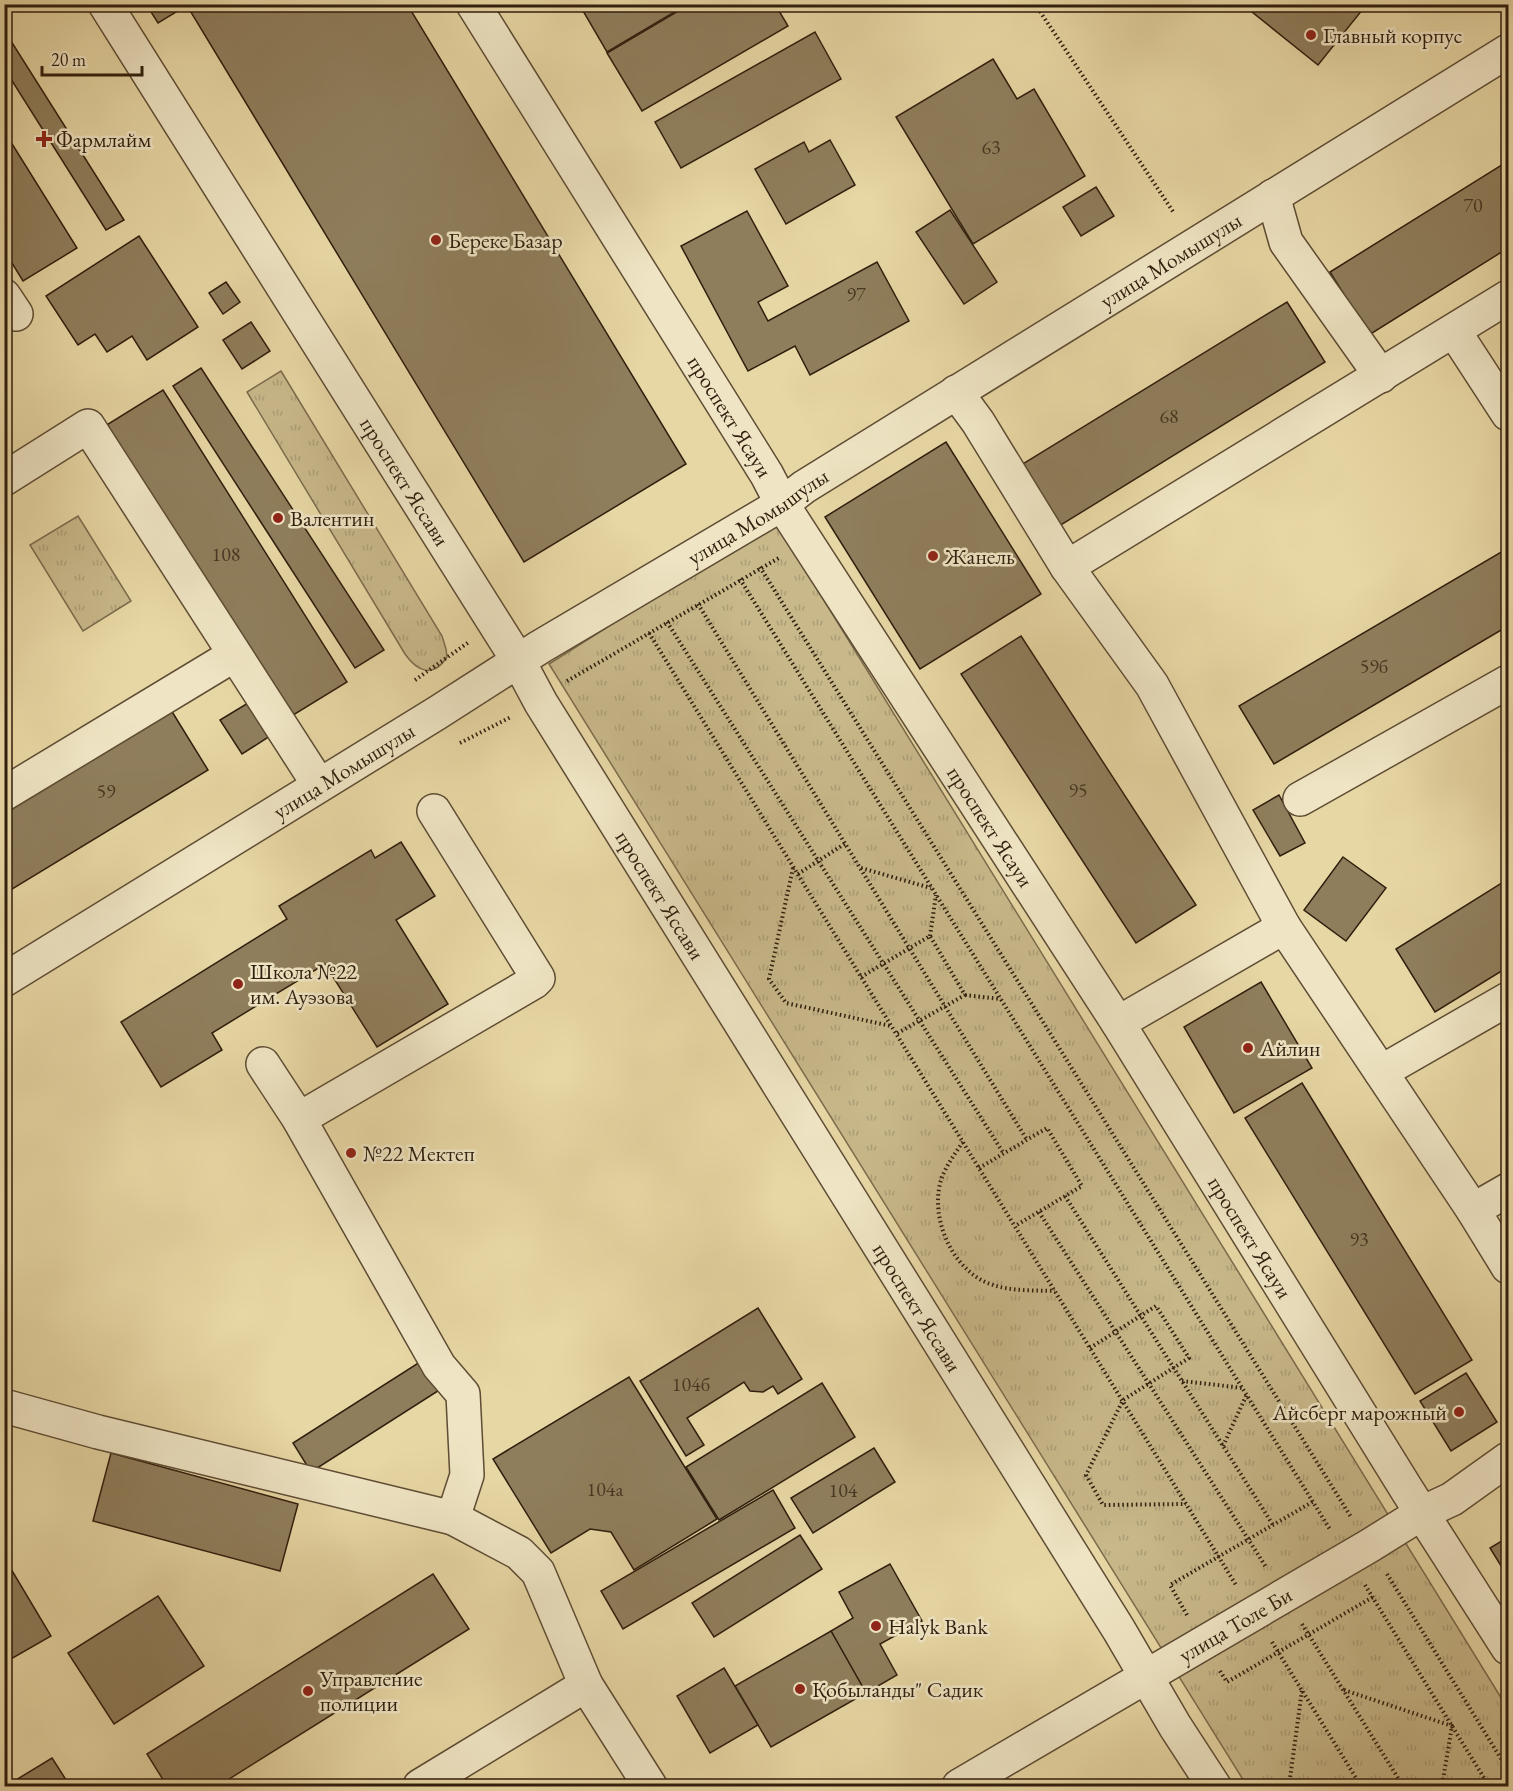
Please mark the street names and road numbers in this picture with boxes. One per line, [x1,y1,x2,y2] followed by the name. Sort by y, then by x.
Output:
[1094,205,1247,315] street label: улица Момышулы
[681,350,780,483] street label: проспект Ясауи
[354,411,457,552] street label: проспект Яссави
[682,461,834,571] street label: улица Момышулы
[267,716,420,825] street label: улица Момышулы
[941,760,1041,893] street label: проспект Ясауи
[609,825,712,965] street label: проспект Яссави
[1202,1170,1300,1304] street label: проспект Ясауи
[866,1237,969,1378] street label: проспект Яссави
[1173,1580,1298,1669] street label: улица Толе Би

